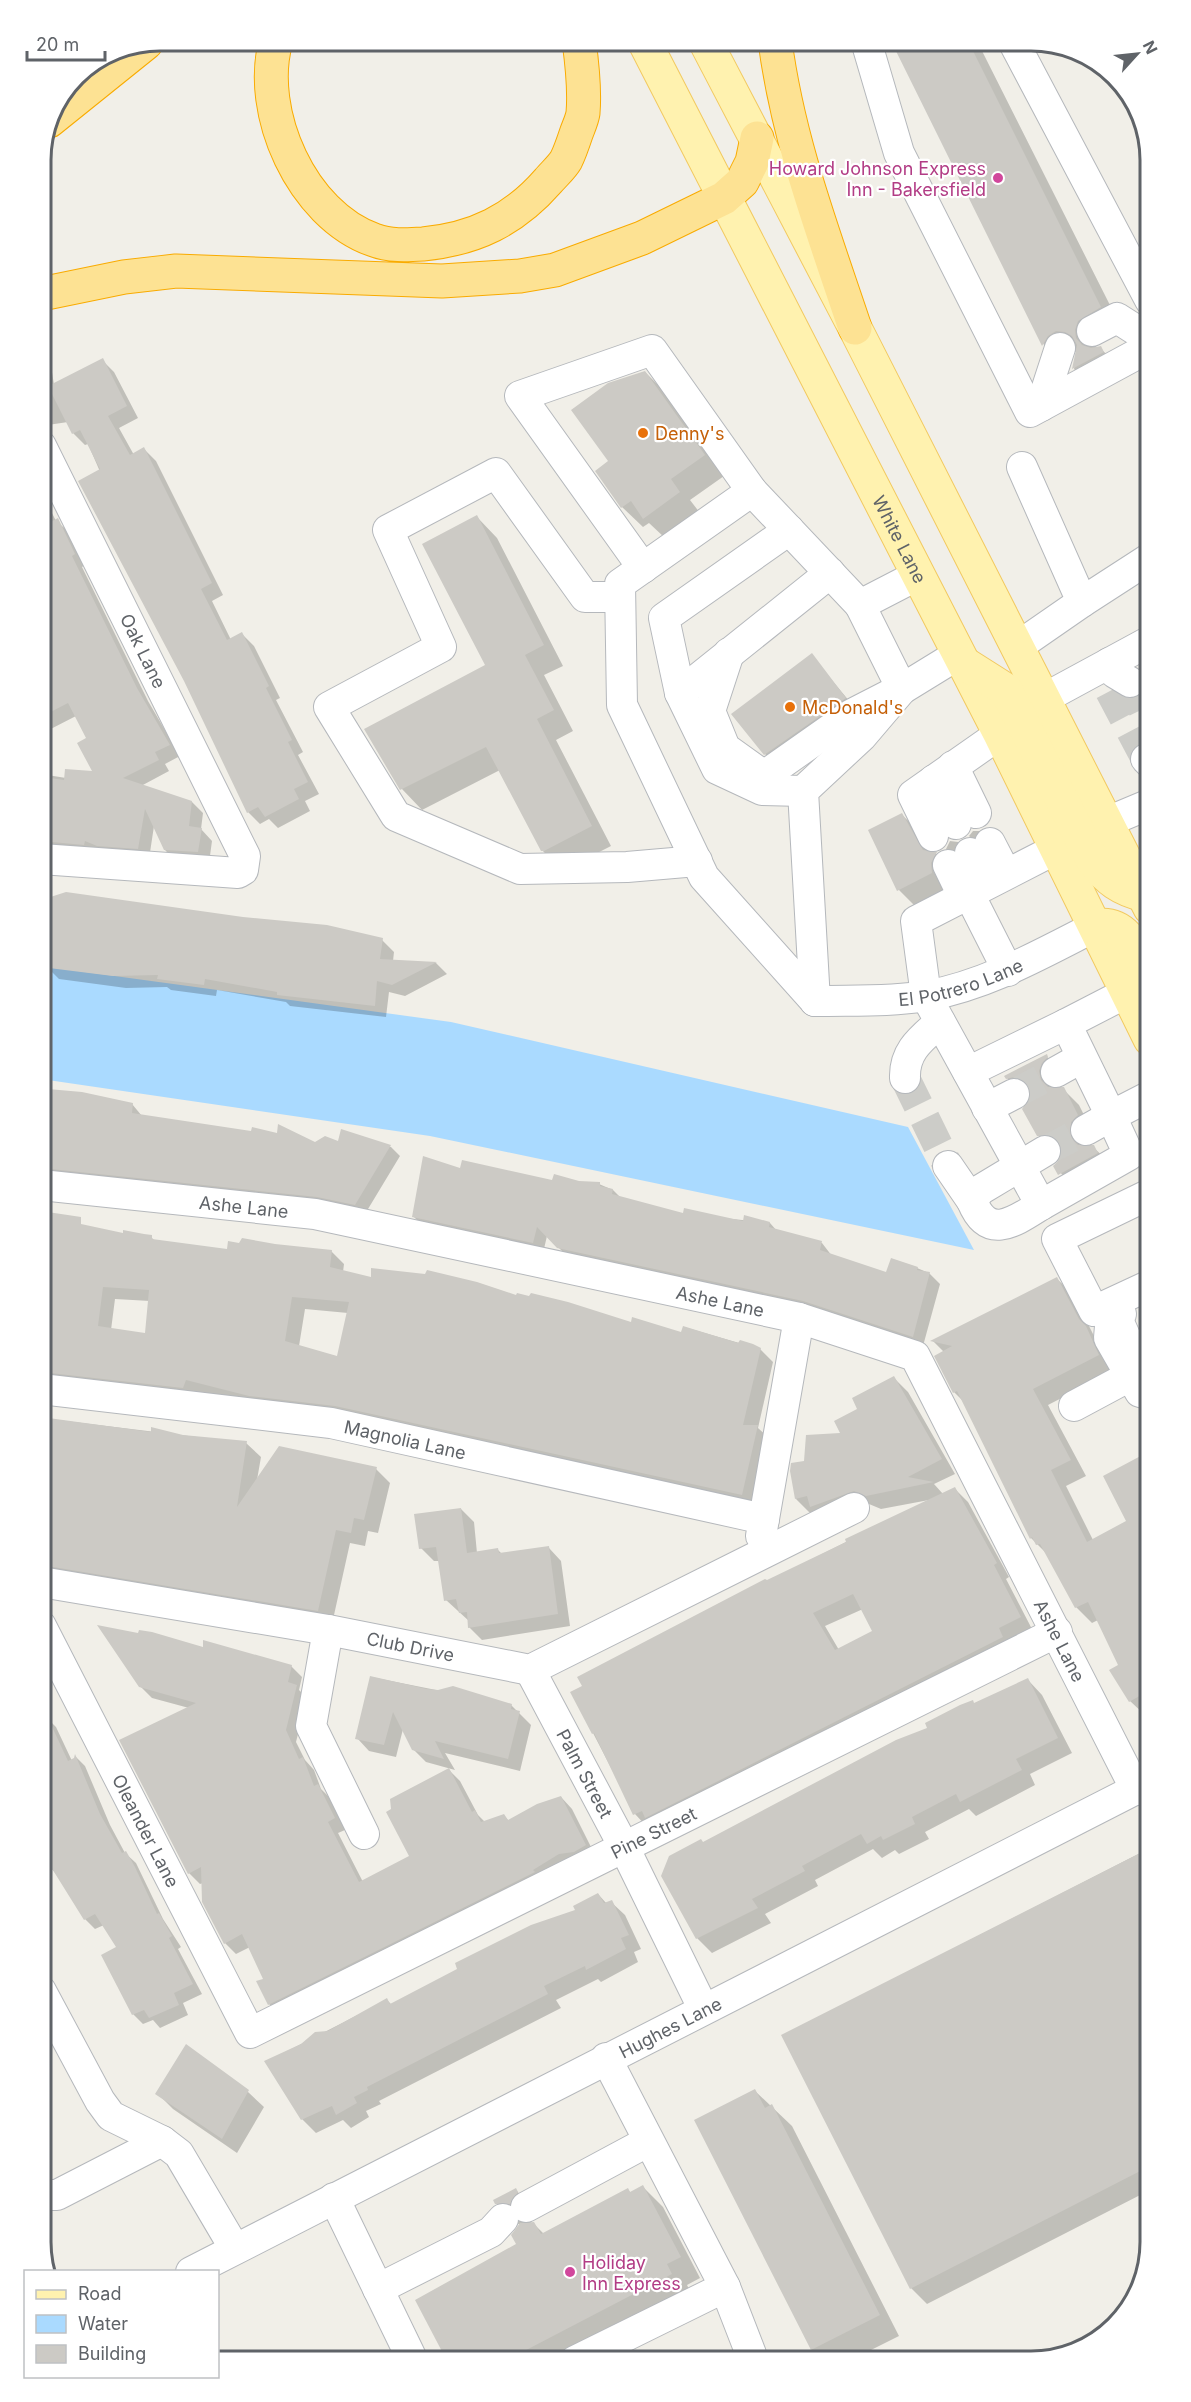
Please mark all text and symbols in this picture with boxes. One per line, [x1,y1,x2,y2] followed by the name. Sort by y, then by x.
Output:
[27,24,105,62] scale bar
[1107,24,1167,84] north arrow
[36,34,79,55] text: 20 m
[1139,37,1162,57] text: N
[769,158,986,200] place label: Howard Johnson Express Inn - Bakersfield
[991,171,1005,185] marker: Howard Johnson Express Inn - Bakersfield
[655,423,725,444] place label: Denny's
[636,426,650,440] marker: Denny's
[869,492,931,586] street label: White Lane
[116,610,170,692] street label: Oak Lane
[802,697,903,718] place label: McDonald's
[783,700,797,714] marker: McDonald's
[898,954,1026,1010] street label: El Potrero Lane
[198,1191,290,1222] street label: Ashe Lane
[674,1281,766,1321] street label: Ashe Lane
[342,1416,468,1463] street label: Magnolia Lane
[1030,1596,1090,1685] street label: Ashe Lane
[365,1627,456,1665] street label: Club Drive
[553,1725,617,1821] street label: Palm Street
[108,1770,184,1891] street label: Oleander Lane
[607,1802,700,1863] street label: Pine Street
[615,1992,725,2062] street label: Hughes Lane
[582,2252,681,2294] place label: Holiday Inn Express
[563,2265,577,2279] marker: Holiday Inn Express
[24,2270,219,2378] legend
[78,2283,121,2304] text: Road
[78,2313,128,2334] text: Water
[78,2343,146,2364] text: Building

